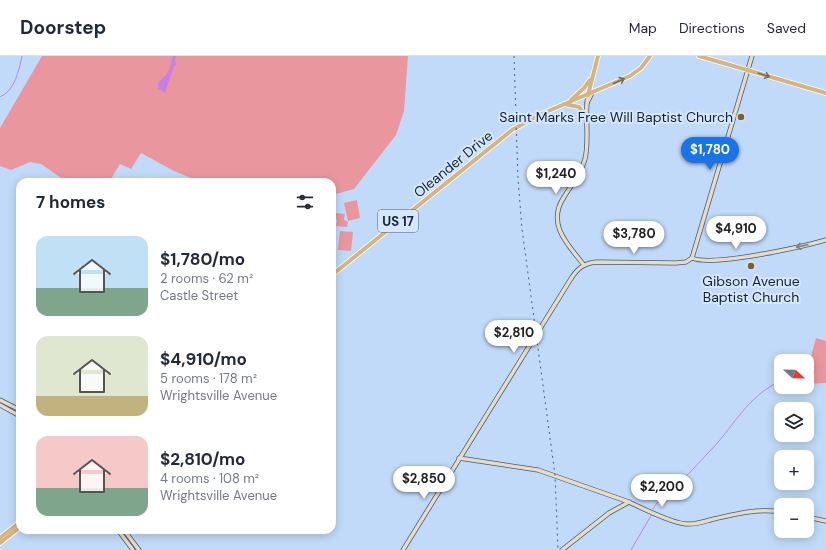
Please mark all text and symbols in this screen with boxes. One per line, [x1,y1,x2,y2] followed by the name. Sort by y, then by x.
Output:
[20,15,106,40] text: Doorstep
[629,19,657,37] text: Map
[679,19,745,37] text: Directions
[767,19,806,37] text: Saved
[757,72,770,79] one-way arrow
[612,77,624,84] one-way arrow
[499,108,733,126] place label: Saint Marks Free Will Baptist Church
[736,112,746,122] marker: Saint Marks Free Will Baptist Church
[410,127,496,201] street label: Oleander Drive
[677,137,743,171] pin: $1,780
[690,141,730,158] text: $1,780
[523,161,589,195] pin: $1,240
[536,165,576,182] text: $1,240
[36,191,105,213] text: 7 homes
[294,191,316,213] icon: filters
[378,210,418,232] road number: US 17
[703,216,769,250] pin: $4,910
[715,220,757,237] text: $4,910
[601,221,667,255] pin: $3,780
[612,225,656,242] text: $3,780
[795,243,808,251] one-way arrow
[160,248,245,270] text: $1,780/mo
[68,252,116,300] icon: home
[746,261,756,271] marker: Gibson Avenue Baptist Church
[160,270,253,287] text: 2 rooms · 62 m²
[702,272,800,306] place label: Gibson Avenue Baptist Church
[160,287,238,304] text: Castle Street
[481,320,547,354] pin: $2,810
[494,324,534,341] text: $2,810
[160,348,247,370] text: $4,910/mo
[68,352,116,400] icon: home
[774,354,814,394] north arrow
[774,354,814,538] map controls
[160,370,257,387] text: 5 rooms · 178 m²
[160,387,277,404] text: Wrightsville Avenue
[774,402,814,442] button: layers
[160,448,245,470] text: $2,810/mo
[774,450,814,490] button: +
[68,452,116,500] icon: home
[391,466,457,500] pin: $2,850
[160,470,259,487] text: 4 rooms · 108 m²
[402,470,446,487] text: $2,850
[629,474,695,508] pin: $2,200
[640,478,684,495] text: $2,200
[160,487,277,504] text: Wrightsville Avenue
[774,498,814,538] button: −

